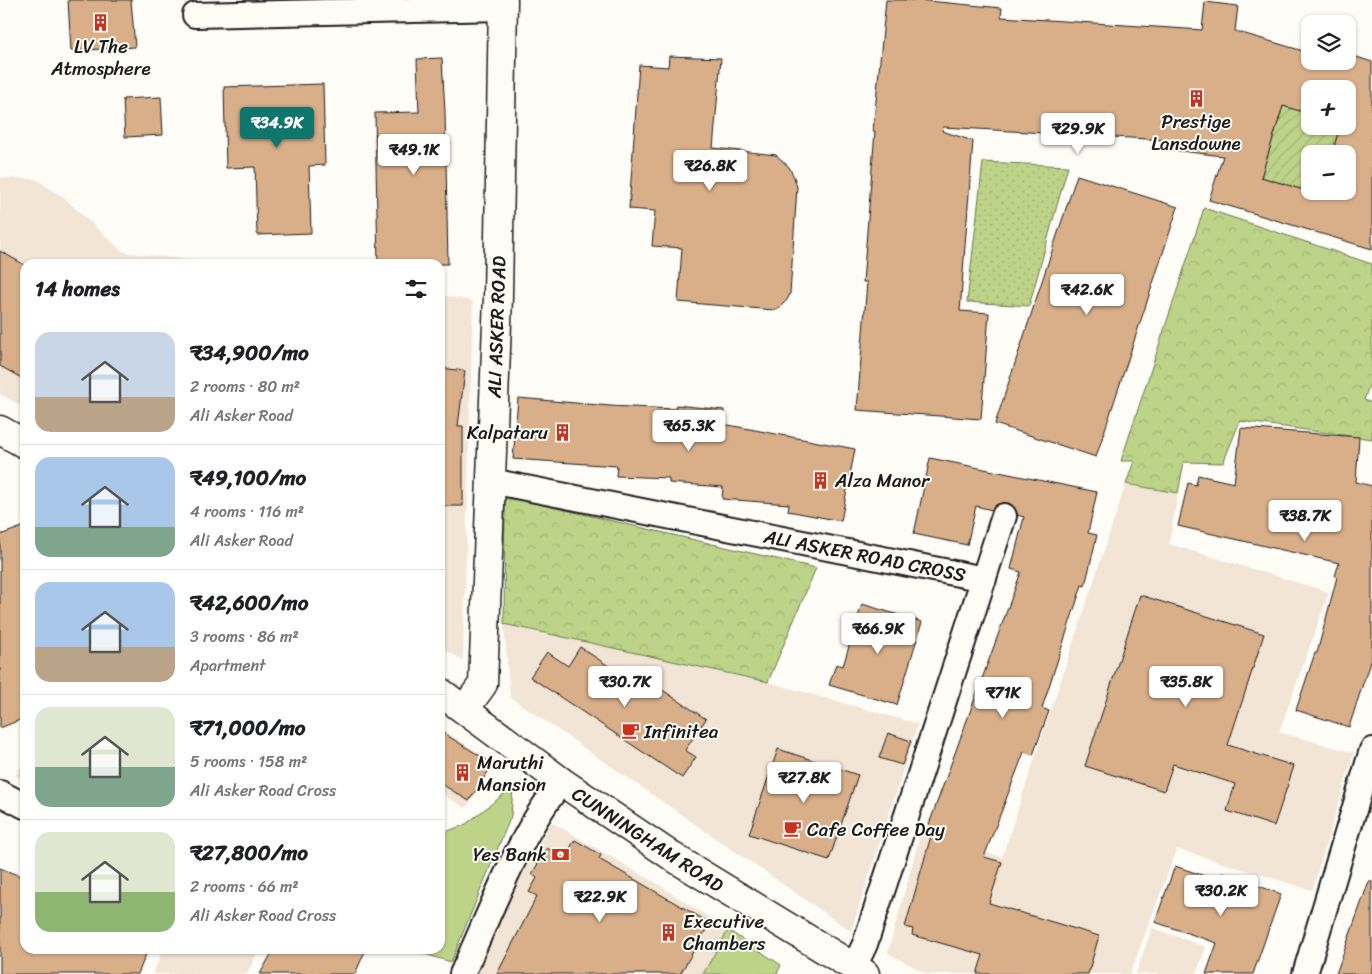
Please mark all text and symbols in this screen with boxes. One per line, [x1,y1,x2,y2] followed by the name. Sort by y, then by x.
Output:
[91,13,111,33] building icon: LV The Atmosphere
[1301,15,1356,200] map controls
[1301,15,1356,70] button: layers
[50,30,151,85] place label: LV The Atmosphere
[1301,80,1356,135] button: +
[1186,88,1206,108] building icon: Prestige Lansdowne
[1151,105,1241,160] place label: Prestige Lansdowne
[236,106,318,149] pin: ₹34.9K
[251,108,303,137] text: ₹34.9K
[1037,112,1119,155] pin: ₹29.9K
[1052,114,1104,143] text: ₹29.9K
[373,134,455,176] pin: ₹49.1K
[389,135,439,164] text: ₹49.1K
[1301,145,1356,200] button: −
[669,150,751,192] pin: ₹26.8K
[684,151,736,180] text: ₹26.8K
[477,255,515,400] street label: ALI ASKER ROAD
[35,270,120,308] text: 14 homes
[1046,274,1128,316] pin: ₹42.6K
[402,275,430,303] icon: filters
[1061,275,1113,304] text: ₹42.6K
[190,334,309,372] text: ₹34,900/mo
[75,352,135,412] icon: home
[190,372,300,401] text: 2 rooms · 80 m²
[190,401,293,430] text: Ali Asker Road
[648,410,730,452] pin: ₹65.3K
[663,411,715,440] text: ₹65.3K
[467,416,548,449] place label: Kalpataru
[552,422,572,442] building icon: Kalpataru
[190,459,306,497] text: ₹49,100/mo
[834,464,930,497] place label: Alza Manor
[811,470,831,490] building icon: Alza Manor
[75,477,135,537] icon: home
[190,497,304,526] text: 4 rooms · 116 m²
[1264,500,1346,542] pin: ₹38.7K
[1279,501,1331,530] text: ₹38.7K
[760,520,969,591] street label: ALI ASKER ROAD CROSS
[190,526,293,555] text: Ali Asker Road
[190,584,308,622] text: ₹42,600/mo
[75,602,135,662] icon: home
[837,612,919,655] pin: ₹66.9K
[852,614,904,643] text: ₹66.9K
[190,622,299,651] text: 3 rooms · 86 m²
[190,651,266,680] text: Apartment
[584,666,666,708] pin: ₹30.7K
[1145,666,1227,708] pin: ₹35.8K
[599,667,651,696] text: ₹30.7K
[1160,667,1212,696] text: ₹35.8K
[973,676,1033,719] pin: ₹71K
[986,678,1020,707] text: ₹71K
[190,709,305,747] text: ₹71,000/mo
[643,715,719,748] place label: Infinitea
[620,721,640,741] cafe icon: Infinitea
[75,727,135,787] icon: home
[477,746,546,801] place label: Maruthi Mansion
[190,747,307,776] text: 5 rooms · 158 m²
[763,762,845,804] pin: ₹27.8K
[453,763,473,783] building icon: Maruthi Mansion
[778,763,830,792] text: ₹27.8K
[190,776,336,805] text: Ali Asker Road Cross
[565,778,731,901] street label: CUNNINGHAM ROAD
[807,813,945,846] place label: Cafe Coffee Day
[783,819,803,839] cafe icon: Cafe Coffee Day
[190,834,308,872] text: ₹27,800/mo
[473,838,547,871] place label: Yes Bank
[551,844,571,864] bank icon: Yes Bank
[75,852,135,912] icon: home
[190,872,299,901] text: 2 rooms · 66 m²
[1180,874,1262,917] pin: ₹30.2K
[1195,876,1247,905] text: ₹30.2K
[559,880,641,923] pin: ₹22.9K
[574,882,626,911] text: ₹22.9K
[190,901,336,930] text: Ali Asker Road Cross
[683,905,766,960] place label: Executive Chambers
[659,922,679,942] building icon: Executive Chambers

